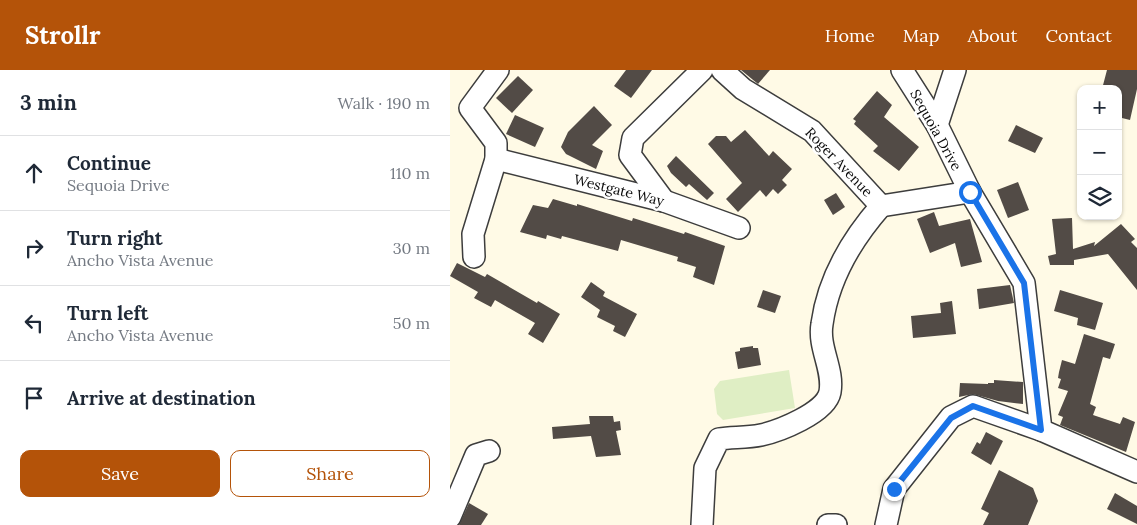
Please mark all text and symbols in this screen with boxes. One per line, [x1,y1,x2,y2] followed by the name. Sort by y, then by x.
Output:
[25,20,100,51] text: Strollr
[825,24,875,47] text: Home
[903,24,939,47] text: Map
[967,24,1017,47] text: About
[1045,24,1112,47] text: Contact
[1077,85,1122,220] map controls
[1077,85,1122,130] button: +
[906,86,966,174] street label: Sequoia Drive
[20,89,77,116] text: 3 min
[338,93,430,113] text: Walk · 190 m
[801,124,877,201] street label: Roger Avenue
[1077,130,1122,175] button: −
[67,151,151,175] text: Continue
[20,159,48,187] icon: ahead
[390,163,430,183] text: 110 m
[572,170,667,210] street label: Westgate Way
[67,175,170,195] text: Sequoia Drive
[1077,175,1122,220] button: layers
[959,181,982,204] route start
[67,226,163,250] text: Turn right
[20,234,48,262] icon: right
[393,238,430,258] text: 30 m
[67,250,213,270] text: Ancho Vista Avenue
[67,301,148,325] text: Turn left
[20,309,48,337] icon: left
[393,313,430,333] text: 50 m
[67,325,213,345] text: Ancho Vista Avenue
[20,384,48,412] icon: arrive
[67,386,256,410] text: Arrive at destination
[20,450,220,497] button: Save
[230,450,430,497] button: Share
[883,478,906,501] route end

